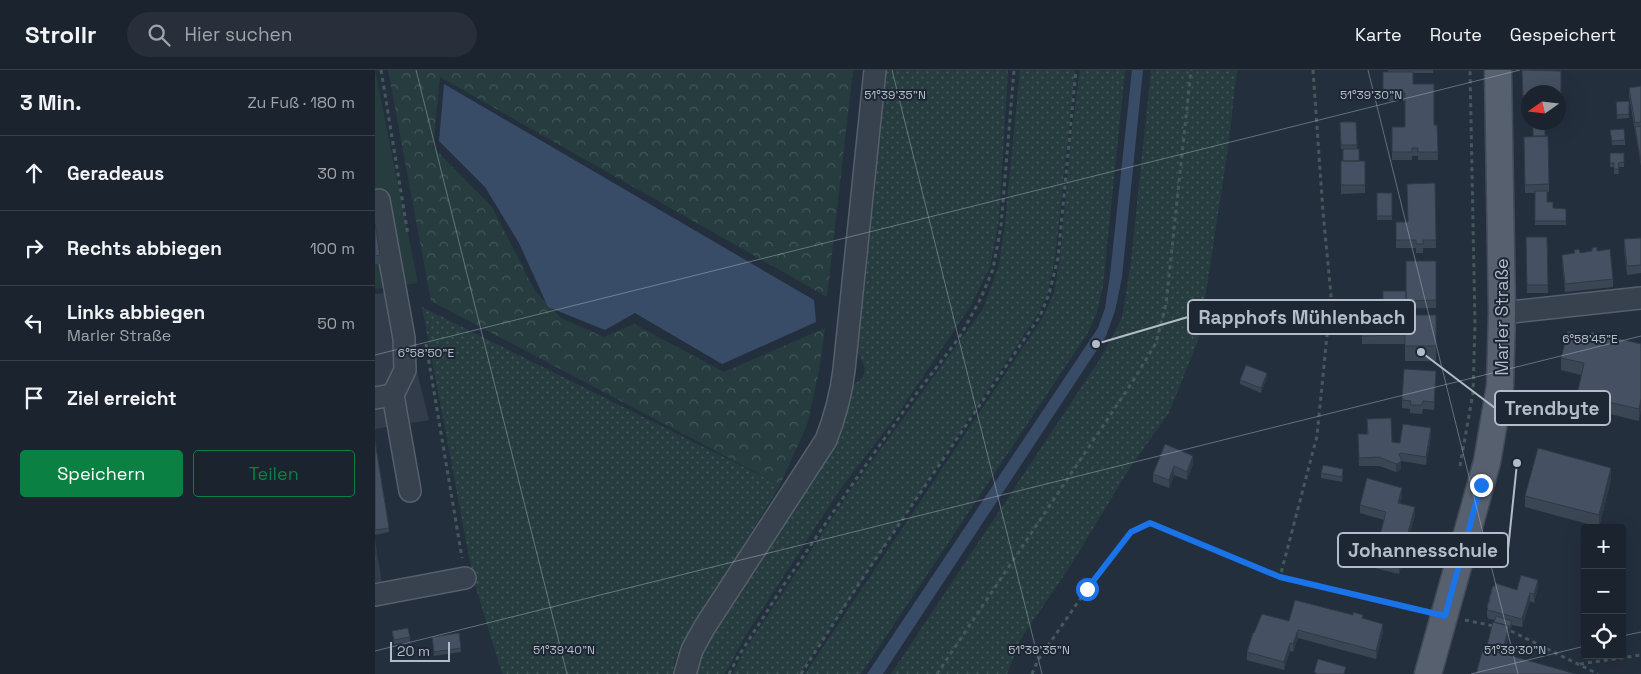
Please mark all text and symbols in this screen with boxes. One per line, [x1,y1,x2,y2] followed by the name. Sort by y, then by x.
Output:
[127,12,477,57] search box
[25,19,97,50] text: Strollr
[145,21,173,49] icon: search
[185,22,293,47] text: Hier suchen
[1355,23,1402,46] text: Karte
[1430,23,1482,46] text: Route
[1510,23,1616,46] text: Gespeichert
[1521,85,1566,130] north arrow
[864,87,926,103] text: 51°39'35"N
[1340,87,1402,103] text: 51°39'30"N
[20,89,81,116] text: 3 Min.
[247,92,355,113] text: Zu Fuß · 180 m
[20,159,48,187] icon: ahead
[67,161,164,186] text: Geradeaus
[317,163,355,184] text: 30 m
[20,234,48,262] icon: right
[67,236,222,261] text: Rechts abbiegen
[310,238,355,259] text: 100 m
[1490,258,1513,376] street label: Marler Straße
[67,300,205,325] text: Links abbiegen
[1188,300,1415,334] callout: Rapphofs Mühlenbach
[1199,305,1405,330] text: Rapphofs Mühlenbach
[20,309,48,337] icon: left
[317,313,355,334] text: 50 m
[67,325,171,346] text: Marler Straße
[1562,331,1618,347] text: 6°58'45"E
[398,345,454,361] text: 6°58'50"E
[20,384,48,412] icon: arrive
[67,386,177,411] text: Ziel erreicht
[1495,391,1610,425] callout: Trendbyte
[1505,396,1600,421] text: Trendbyte
[20,450,183,497] button: Speichern
[193,450,355,497] button: Teilen
[1470,474,1493,497] route end
[1581,524,1626,659] map controls
[1581,524,1626,569] button: +
[1338,533,1508,567] callout: Johannesschule
[1348,538,1498,563] text: Johannesschule
[1581,569,1626,614] button: −
[1076,578,1099,601] route start
[1581,614,1626,659] button: locate
[390,639,450,662] scale bar
[397,642,430,660] text: 20 m
[533,642,595,658] text: 51°39'40"N
[1008,642,1070,658] text: 51°39'35"N
[1484,642,1546,658] text: 51°39'30"N

